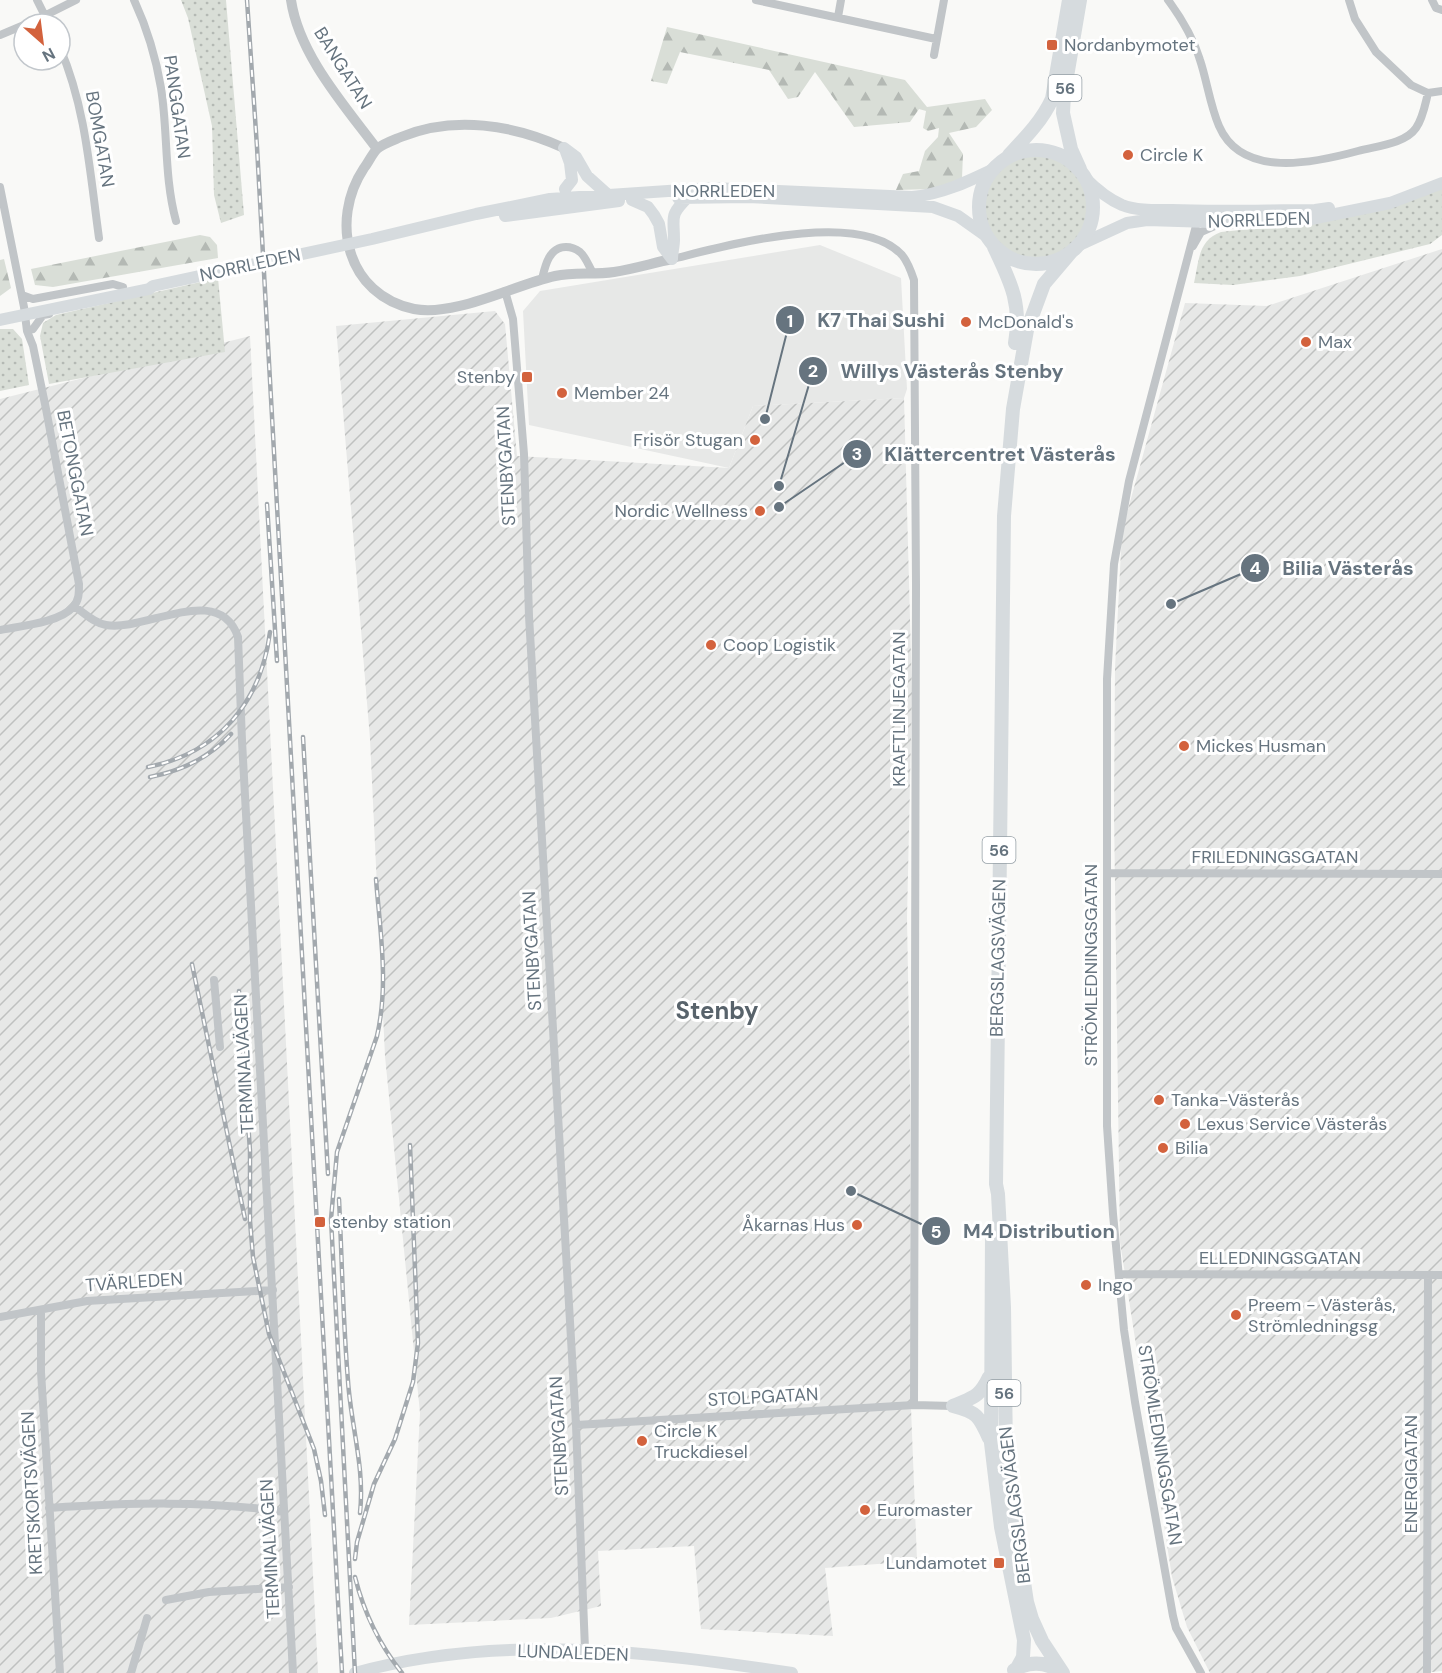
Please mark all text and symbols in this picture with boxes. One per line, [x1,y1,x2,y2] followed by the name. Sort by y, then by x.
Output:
[12,12,72,72] north arrow
[308,23,378,113] street label: BANGATAN
[1064,33,1196,57] place label: Nordanbymotet
[1045,38,1059,52] marker: Nordanbymotet
[39,43,59,67] text: N
[158,54,196,160] street label: PANGGATAN
[1048,75,1082,101] road number: 56
[80,89,120,189] street label: BOMGATAN
[1140,143,1204,167] place label: Circle K
[1121,148,1135,162] marker: Circle K
[673,179,775,203] street label: NORRLEDEN
[1207,206,1311,234] street label: NORRLEDEN
[197,243,303,287] street label: NORRLEDEN
[775,301,957,339] callout: K7 Thai Sushi
[817,307,945,333] text: K7 Thai Sushi
[787,309,793,333] text: 1
[978,310,1074,334] place label: McDonald's
[959,315,973,329] marker: McDonald's
[1318,330,1352,354] place label: Max
[1299,335,1313,349] marker: Max
[798,352,1075,390] callout: Willys Västerås Stenby
[840,358,1064,384] text: Willys Västerås Stenby
[808,359,818,383] text: 2
[457,365,515,389] place label: Stenby
[520,370,534,384] marker: Stenby
[574,381,669,405] place label: Member 24
[555,386,569,400] marker: Member 24
[491,405,521,527] street label: STENBYGATAN
[51,408,99,538] street label: BETONGGATAN
[633,428,743,452] place label: Frisör Stugan
[748,433,762,447] marker: Frisör Stugan
[842,435,1128,473] callout: Klättercentret Västerås
[884,441,1116,467] text: Klättercentret Västerås
[852,442,862,466] text: 3
[614,499,748,523] place label: Nordic Wellness
[753,504,767,518] marker: Nordic Wellness
[1240,549,1426,587] callout: Bilia Västerås
[1282,555,1414,581] text: Bilia Västerås
[1249,556,1261,580] text: 4
[887,631,911,787] street label: KRAFTLINJEGATAN
[723,633,836,657] place label: Coop Logistik
[704,638,718,652] marker: Coop Logistik
[1196,734,1326,758] place label: Mickes Husman
[1177,739,1191,753] marker: Mickes Husman
[982,837,1016,863] road number: 56
[1192,845,1359,869] street label: FRILEDNINGSGATAN
[1079,864,1103,1066] street label: STRÖMLEDNINGSGATAN
[985,879,1011,1037] street label: BERGSLAGSVÄGEN
[517,890,547,1012] street label: STENBYGATAN
[228,994,260,1134] street label: TERMINALVÄGEN
[676,995,759,1026] district label: Stenby
[1171,1088,1300,1112] place label: Tanka-Västerås
[1152,1093,1166,1107] marker: Tanka-Västerås
[1197,1112,1387,1136] place label: Lexus Service Västerås
[1178,1117,1192,1131] marker: Lexus Service Västerås
[1175,1136,1208,1160] place label: Bilia
[1156,1141,1170,1155] marker: Bilia
[332,1210,451,1234] place label: stenby station
[921,1212,1127,1250] callout: M4 Distribution
[742,1213,845,1237] place label: Åkarnas Hus
[313,1215,327,1229] marker: stenby station
[850,1218,864,1232] marker: Åkarnas Hus
[963,1218,1115,1244] text: M4 Distribution
[930,1220,942,1244] text: 5
[1199,1246,1361,1270] street label: ELLEDNINGSGATAN
[84,1267,184,1297] street label: TVÄRLEDEN
[1098,1273,1133,1297] place label: Ingo
[1079,1278,1093,1292] marker: Ingo
[1248,1293,1396,1338] place label: Preem - Västerås, Strömledningsg
[1229,1308,1243,1322] marker: Preem - Västerås, Strömledningsg
[1132,1343,1188,1547] street label: STRÖMLEDNINGSGATAN
[544,1375,574,1497] street label: STENBYGATAN
[988,1380,1020,1406] road number: 56
[707,1382,819,1412] street label: STOLPGATAN
[16,1411,48,1575] street label: KRETSKORTSVÄGEN
[1399,1415,1423,1533] street label: ENERGIGATAN
[654,1419,748,1464] place label: Circle K Truckdiesel
[993,1425,1037,1585] street label: BERGSLAGSVÄGEN
[635,1434,649,1448] marker: Circle K Truckdiesel
[254,1479,286,1619] street label: TERMINALVÄGEN
[877,1498,973,1522] place label: Euromaster
[858,1503,872,1517] marker: Euromaster
[886,1551,987,1575] place label: Lundamotet
[992,1556,1006,1570] marker: Lundamotet
[517,1639,629,1667] street label: LUNDALEDEN

